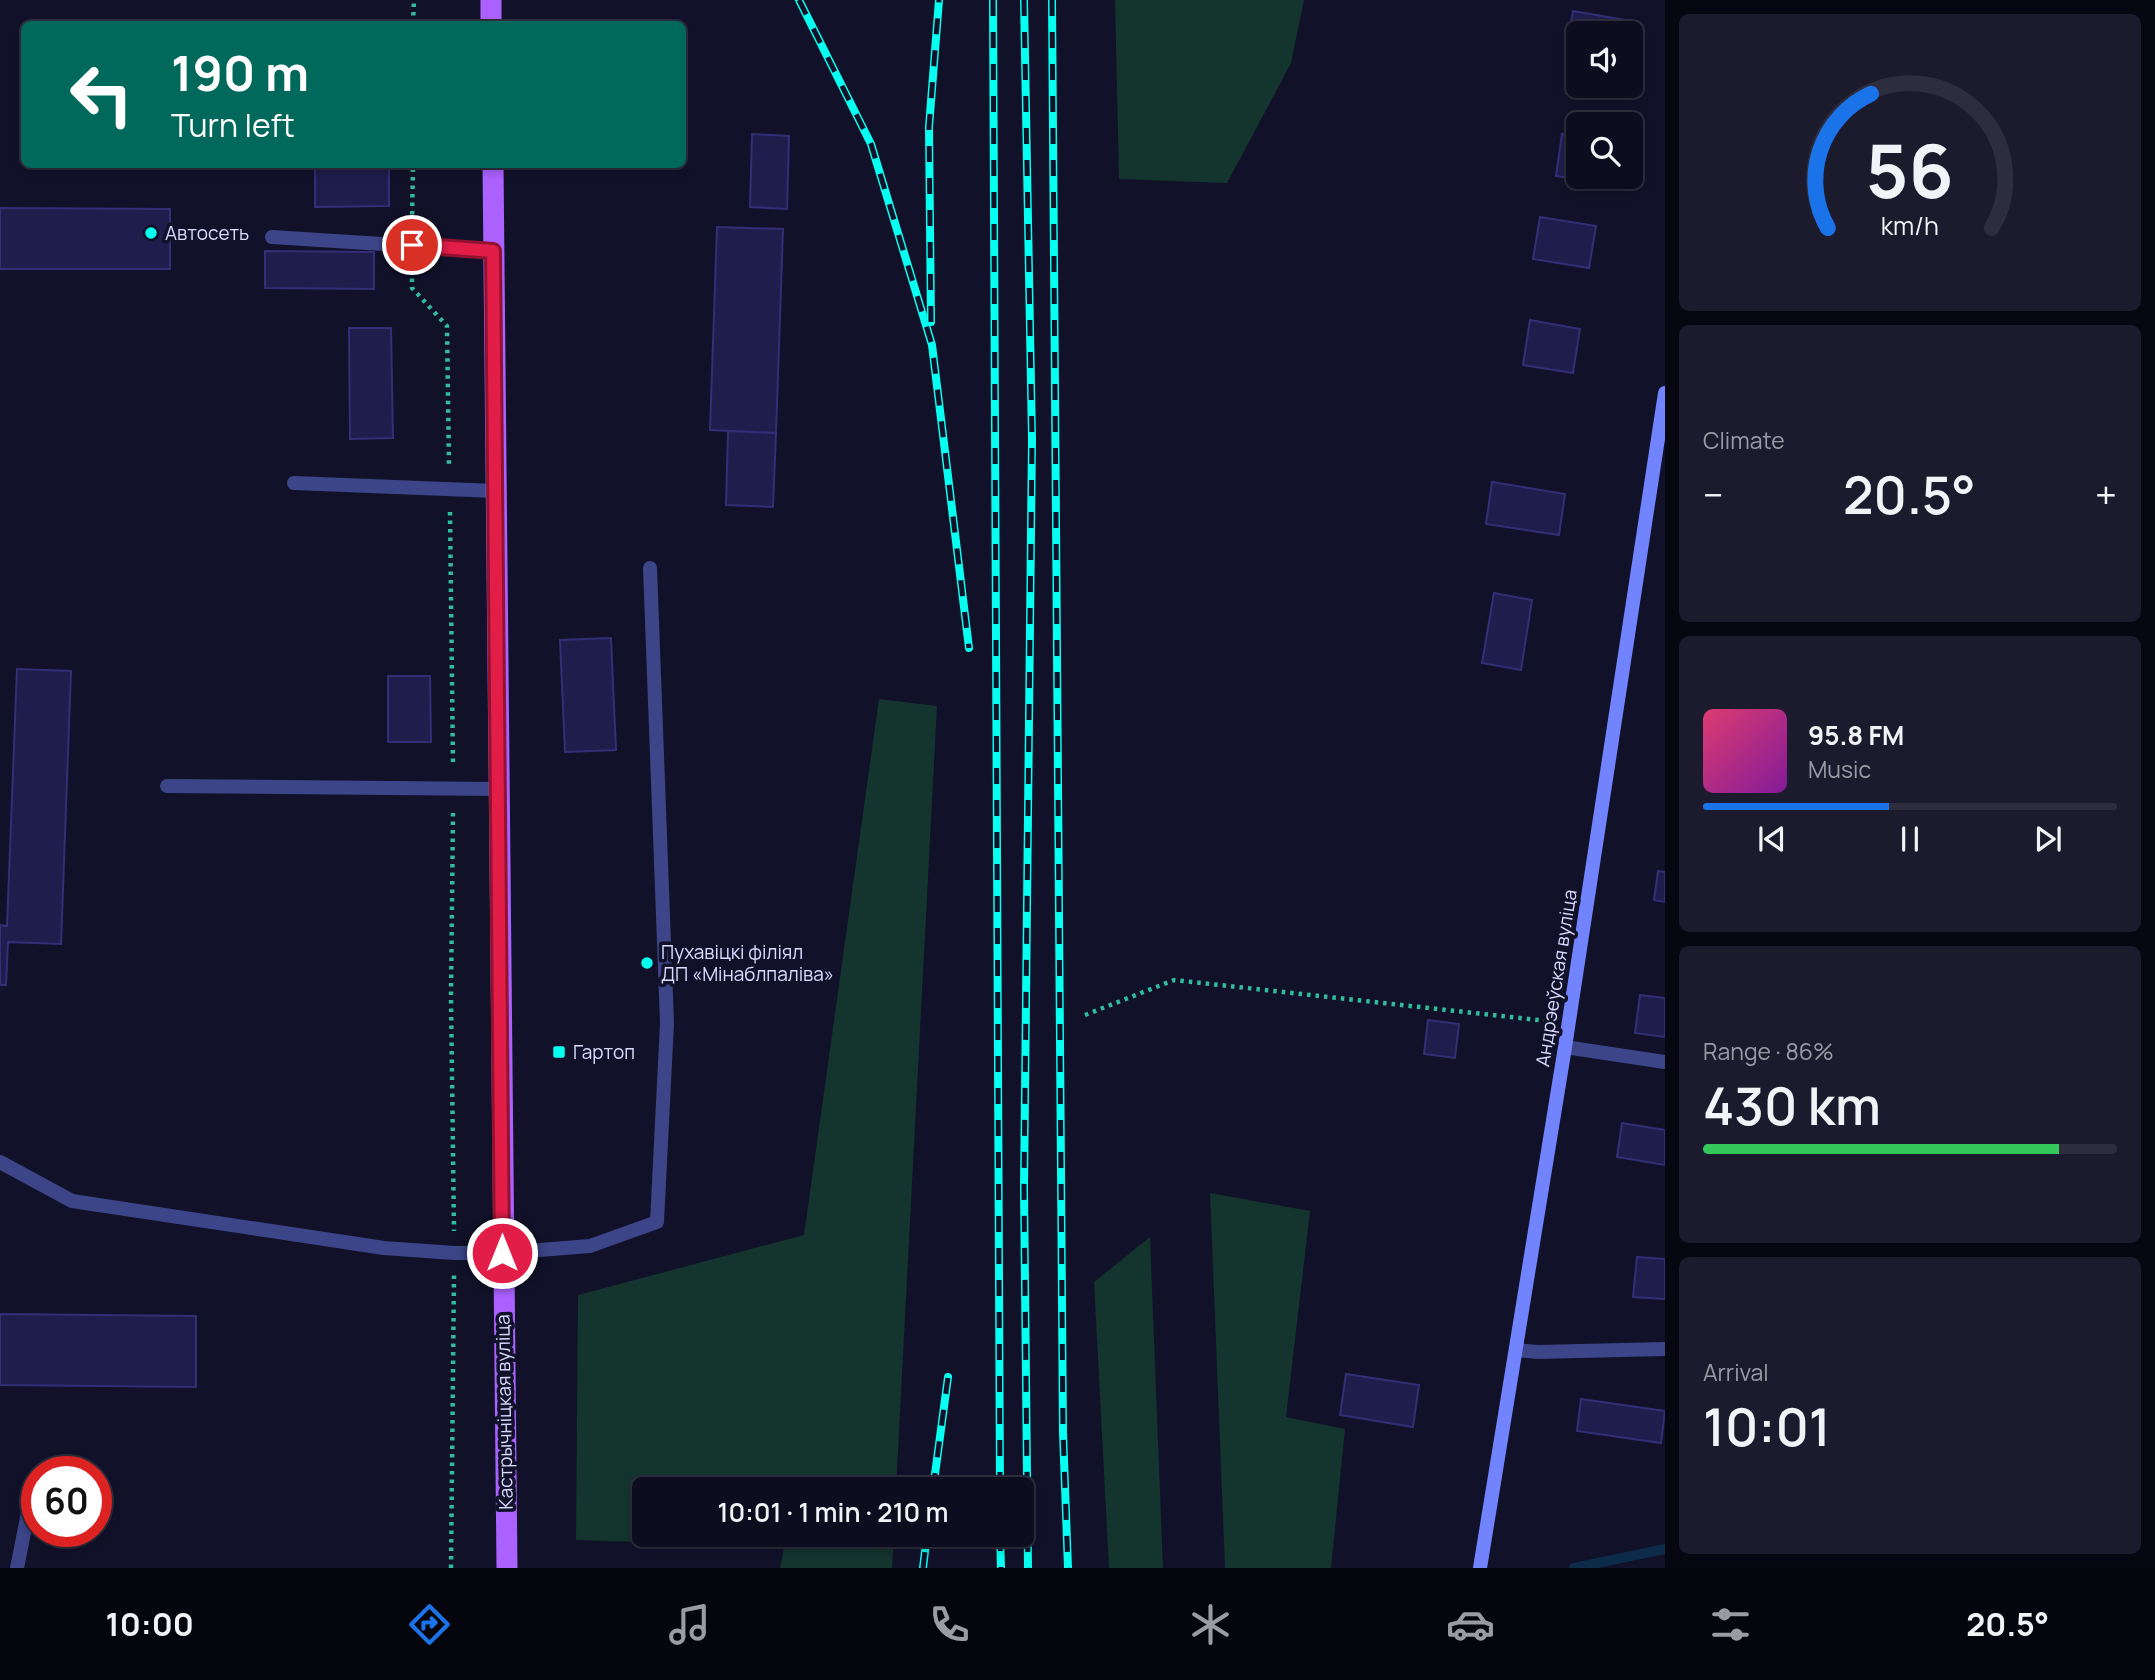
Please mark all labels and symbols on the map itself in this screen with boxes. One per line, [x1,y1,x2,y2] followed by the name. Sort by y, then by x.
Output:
[382,215,442,275] pin
[165,220,249,246] place label: Автосеть
[143,225,159,241] marker: Автосеть
[1529,887,1583,1069] street label: Андрэеўская вуліца
[661,939,834,987] place label: Пухавіцкі філіял ДП «Мінаблпаліва»
[639,955,655,971] marker: Пухавіцкі філіял ДП «Мінаблпаліва»
[573,1039,635,1065] place label: Гартоп
[551,1044,567,1060] marker: Гартоп
[465,1216,539,1290] position arrow
[489,1314,519,1510] street label: Кастрычніцкая вуліца
[21,1456,112,1547] speed limit sign: 60

